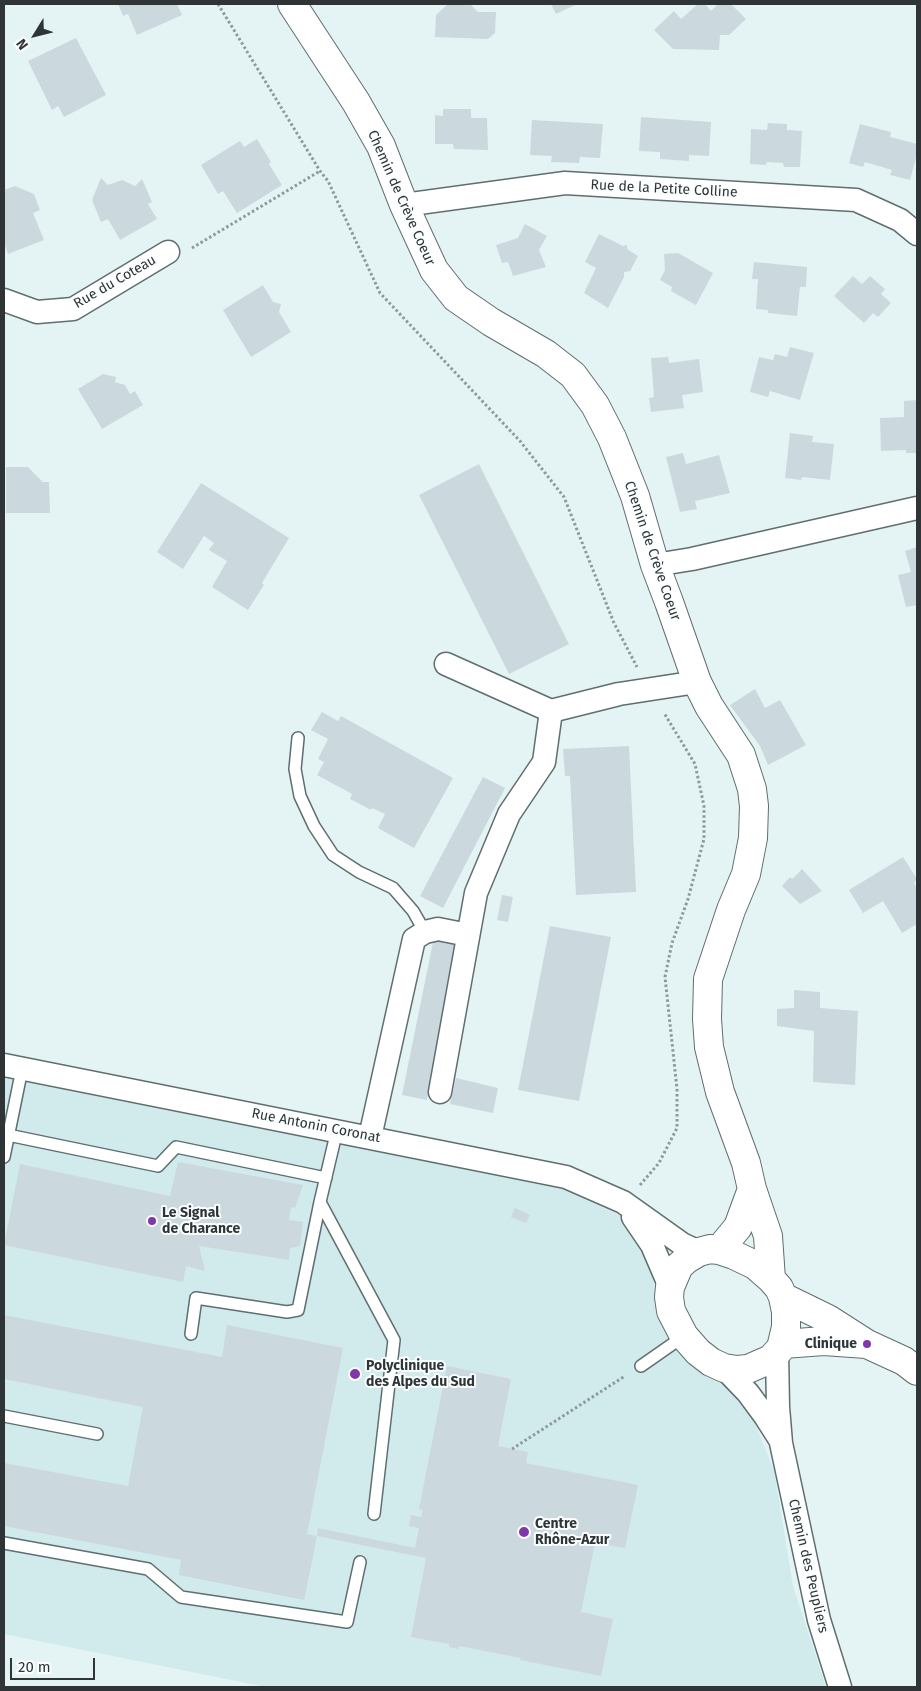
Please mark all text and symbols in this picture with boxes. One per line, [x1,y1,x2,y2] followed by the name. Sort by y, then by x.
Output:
[10,10,60,60] north arrow
[13,35,32,53] text: N
[364,128,438,268] street label: Chemin de Crève Coeur
[590,177,738,201] street label: Rue de la Petite Colline
[71,252,159,312] street label: Rue du Coteau
[620,479,684,623] street label: Chemin de Crève Coeur
[250,1105,382,1147] street label: Rue Antonin Coronat
[162,1205,240,1238] place label: Le Signal de Charance
[146,1215,158,1227] marker: Le Signal de Charance
[805,1336,857,1352] place label: Clinique
[861,1338,873,1350] marker: Clinique
[366,1358,475,1390] place label: Polyclinique des Alpes du Sud
[348,1367,362,1381] marker: Polyclinique des Alpes du Sud
[784,1497,832,1635] street label: Chemin des Peupliers
[535,1516,609,1548] place label: Centre Rhône-Azur
[517,1525,531,1539] marker: Centre Rhône-Azur
[12,1648,98,1680] scale bar
[18,1658,51,1676] text: 20 m

